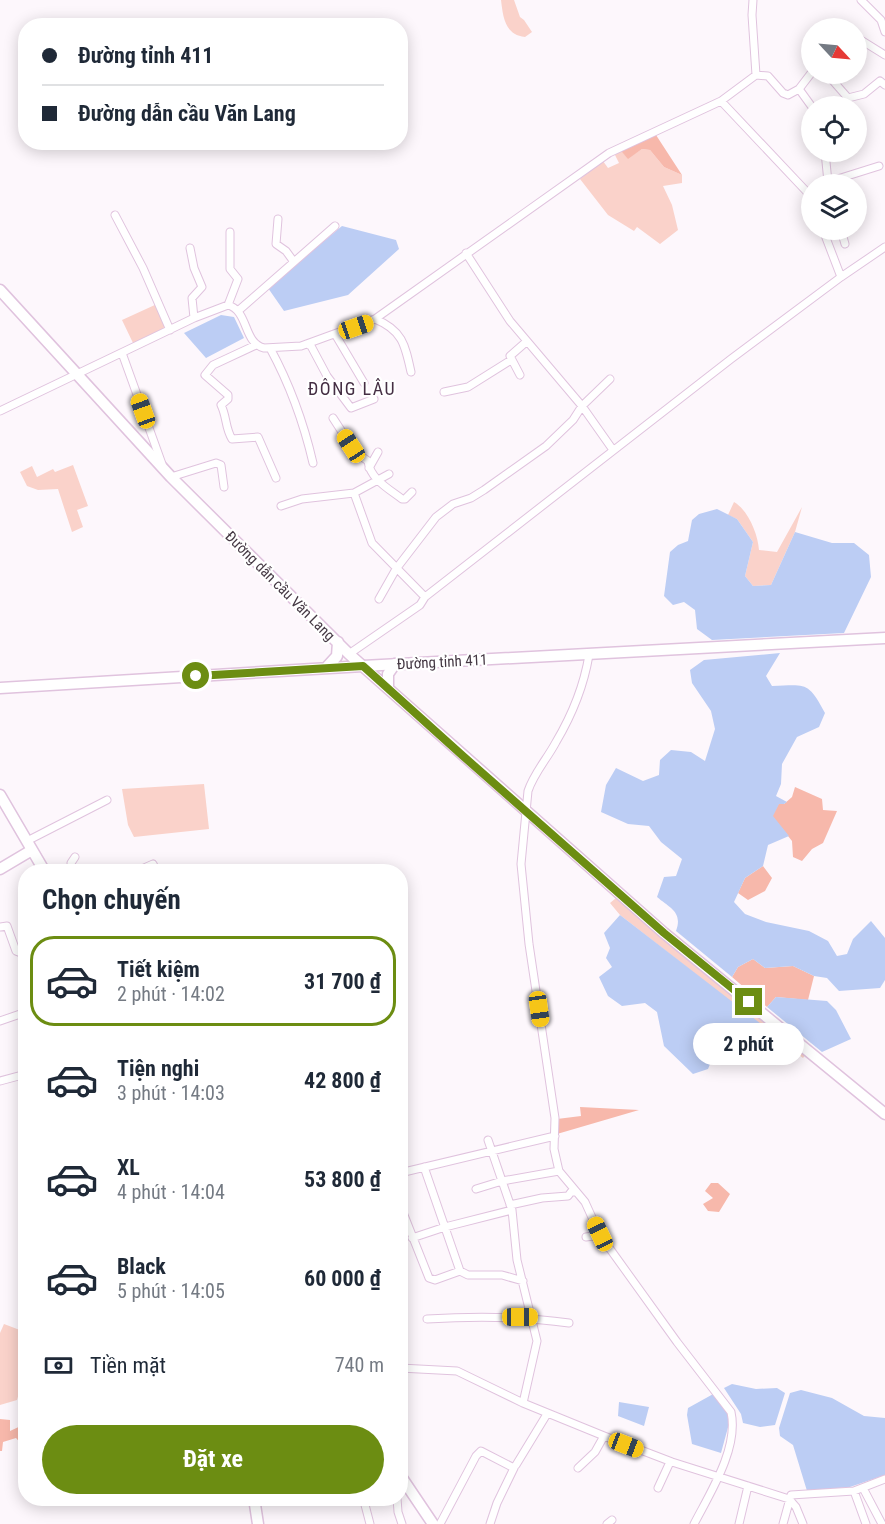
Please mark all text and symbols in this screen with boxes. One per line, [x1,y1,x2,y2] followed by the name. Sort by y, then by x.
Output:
[801,18,867,84] north arrow
[801,18,867,240] map controls
[78,43,214,68] text: Đường tỉnh 411
[801,96,867,162] button: locate
[78,101,296,126] text: Đường dẫn cầu Văn Lang
[801,174,867,240] button: layers
[336,313,376,341] car
[308,378,396,399] district label: ĐÔNG LÂU
[128,391,158,431] car
[334,426,368,466] car
[221,527,339,645] street label: Đường dẫn cầu Văn Lang
[396,651,488,673] street label: Đường tỉnh 411
[182,662,209,689] route start
[42,884,181,916] text: Chọn chuyến
[45,954,99,1008] icon: car
[117,957,200,982] text: Tiết kiệm
[304,969,381,994] text: 31 700 ₫
[117,982,225,1006] text: 2 phút · 14:02
[735,988,762,1015] route end
[528,990,550,1028] car
[694,1023,804,1065] callout: 2 phút
[723,1032,774,1056] text: 2 phút
[45,1053,99,1107] icon: car
[117,1056,199,1081] text: Tiện nghi
[304,1068,381,1093] text: 42 800 ₫
[117,1081,225,1105] text: 3 phút · 14:03
[45,1152,99,1206] icon: car
[117,1155,140,1180] text: XL
[304,1167,381,1192] text: 53 800 ₫
[117,1180,225,1204] text: 4 phút · 14:04
[584,1214,616,1254] car
[45,1251,99,1305] icon: car
[117,1254,166,1279] text: Black
[304,1266,381,1291] text: 60 000 ₫
[117,1279,225,1303] text: 5 phút · 14:05
[502,1308,538,1326] car
[42,1349,75,1382] icon: cash
[90,1353,166,1378] text: Tiền mặt
[335,1353,384,1377] text: 740 m
[42,1425,384,1494] button: Đặt xe
[606,1430,646,1460] car

